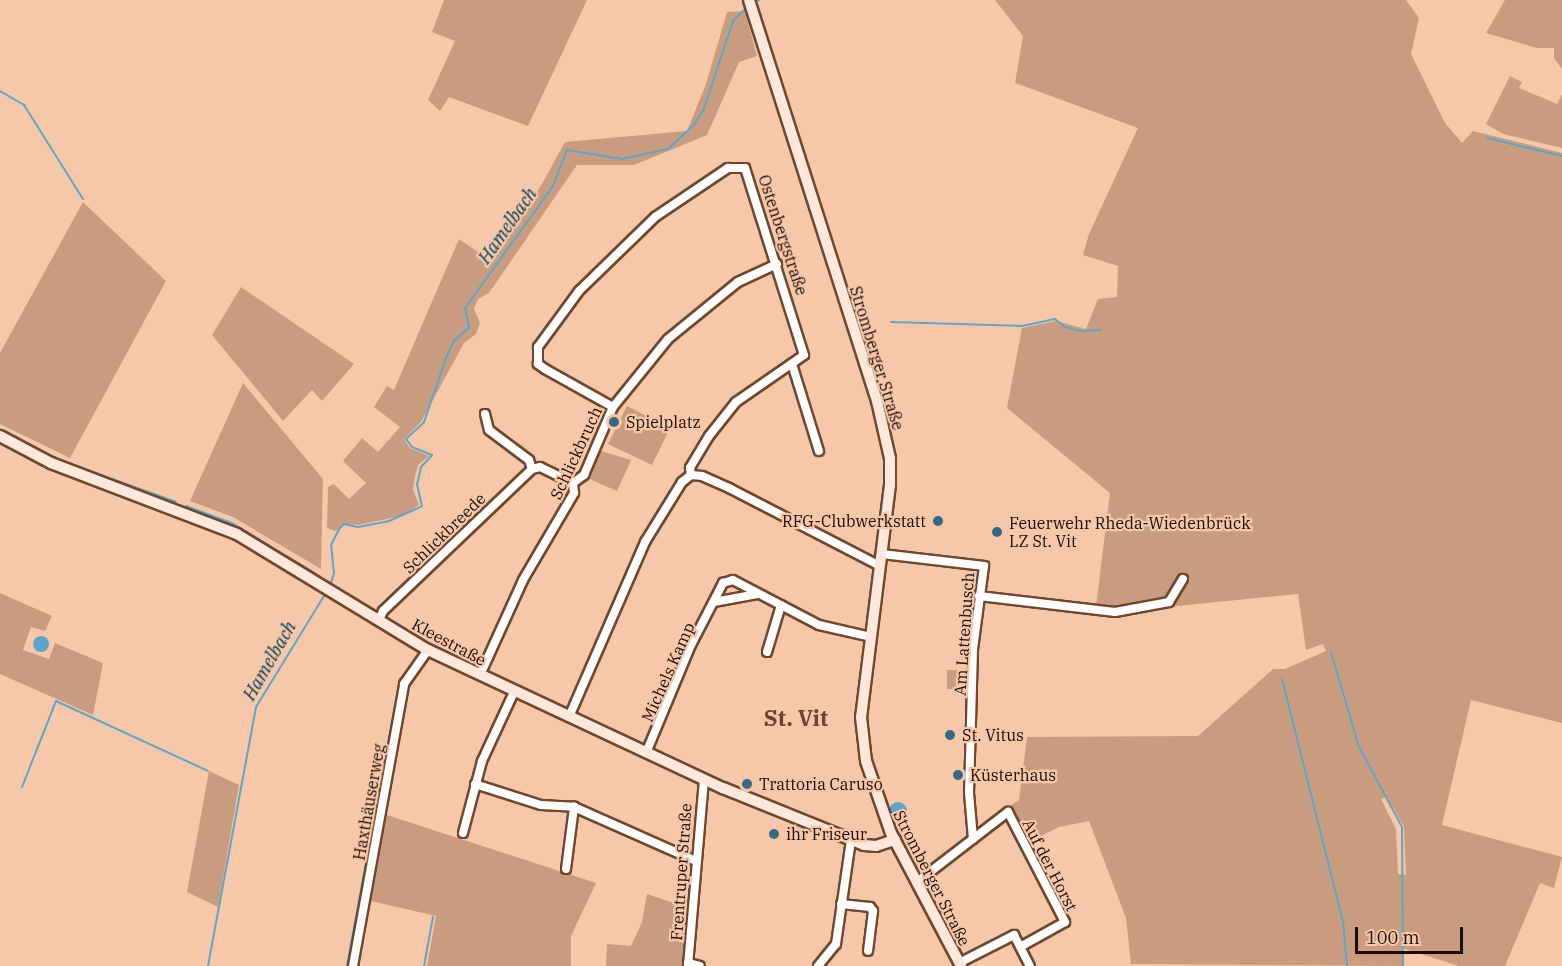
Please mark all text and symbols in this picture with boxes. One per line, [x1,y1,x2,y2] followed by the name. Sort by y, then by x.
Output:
[754,172,812,298] street label: Ostenbergstraße
[474,184,542,268] water label: Hamelbach
[846,284,908,432] street label: Stromberger Straße
[546,404,606,502] street label: Schlickbruch
[626,412,701,432] place label: Spielplatz
[607,415,621,429] marker: Spielplatz
[399,489,489,577] street label: Schlickbreede
[782,511,926,531] place label: RFG-Clubwerkstatt
[1009,513,1251,551] place label: Feuerwehr Rheda-Wiedenbrück LZ St. Vit
[931,514,945,528] marker: RFG-Clubwerkstatt
[990,525,1004,539] marker: Feuerwehr Rheda-Wiedenbrück LZ St. Vit
[950,572,978,696] street label: Am Lattenbusch
[409,614,489,670] street label: Kleestraße
[239,618,301,704] water label: Hamelbach
[637,619,699,725] street label: Michels Kamp
[764,705,828,731] district label: St. Vit
[962,725,1024,745] place label: St. Vitus
[943,728,957,742] marker: St. Vitus
[349,742,389,862] street label: Haxthäuserweg
[970,765,1056,785] place label: Küsterhaus
[951,768,965,782] marker: Küsterhaus
[759,774,883,794] place label: Trattoria Caruso
[740,777,754,791] marker: Trattoria Caruso
[667,803,695,941] street label: Frentruper Straße
[890,807,974,949] street label: Stromberger Straße
[1019,816,1081,914] street label: Auf der Horst
[786,824,867,844] place label: ihr Friseur
[767,827,781,841] marker: ihr Friseur
[1358,915,1466,953] scale bar
[1366,926,1420,949] text: 100 m

